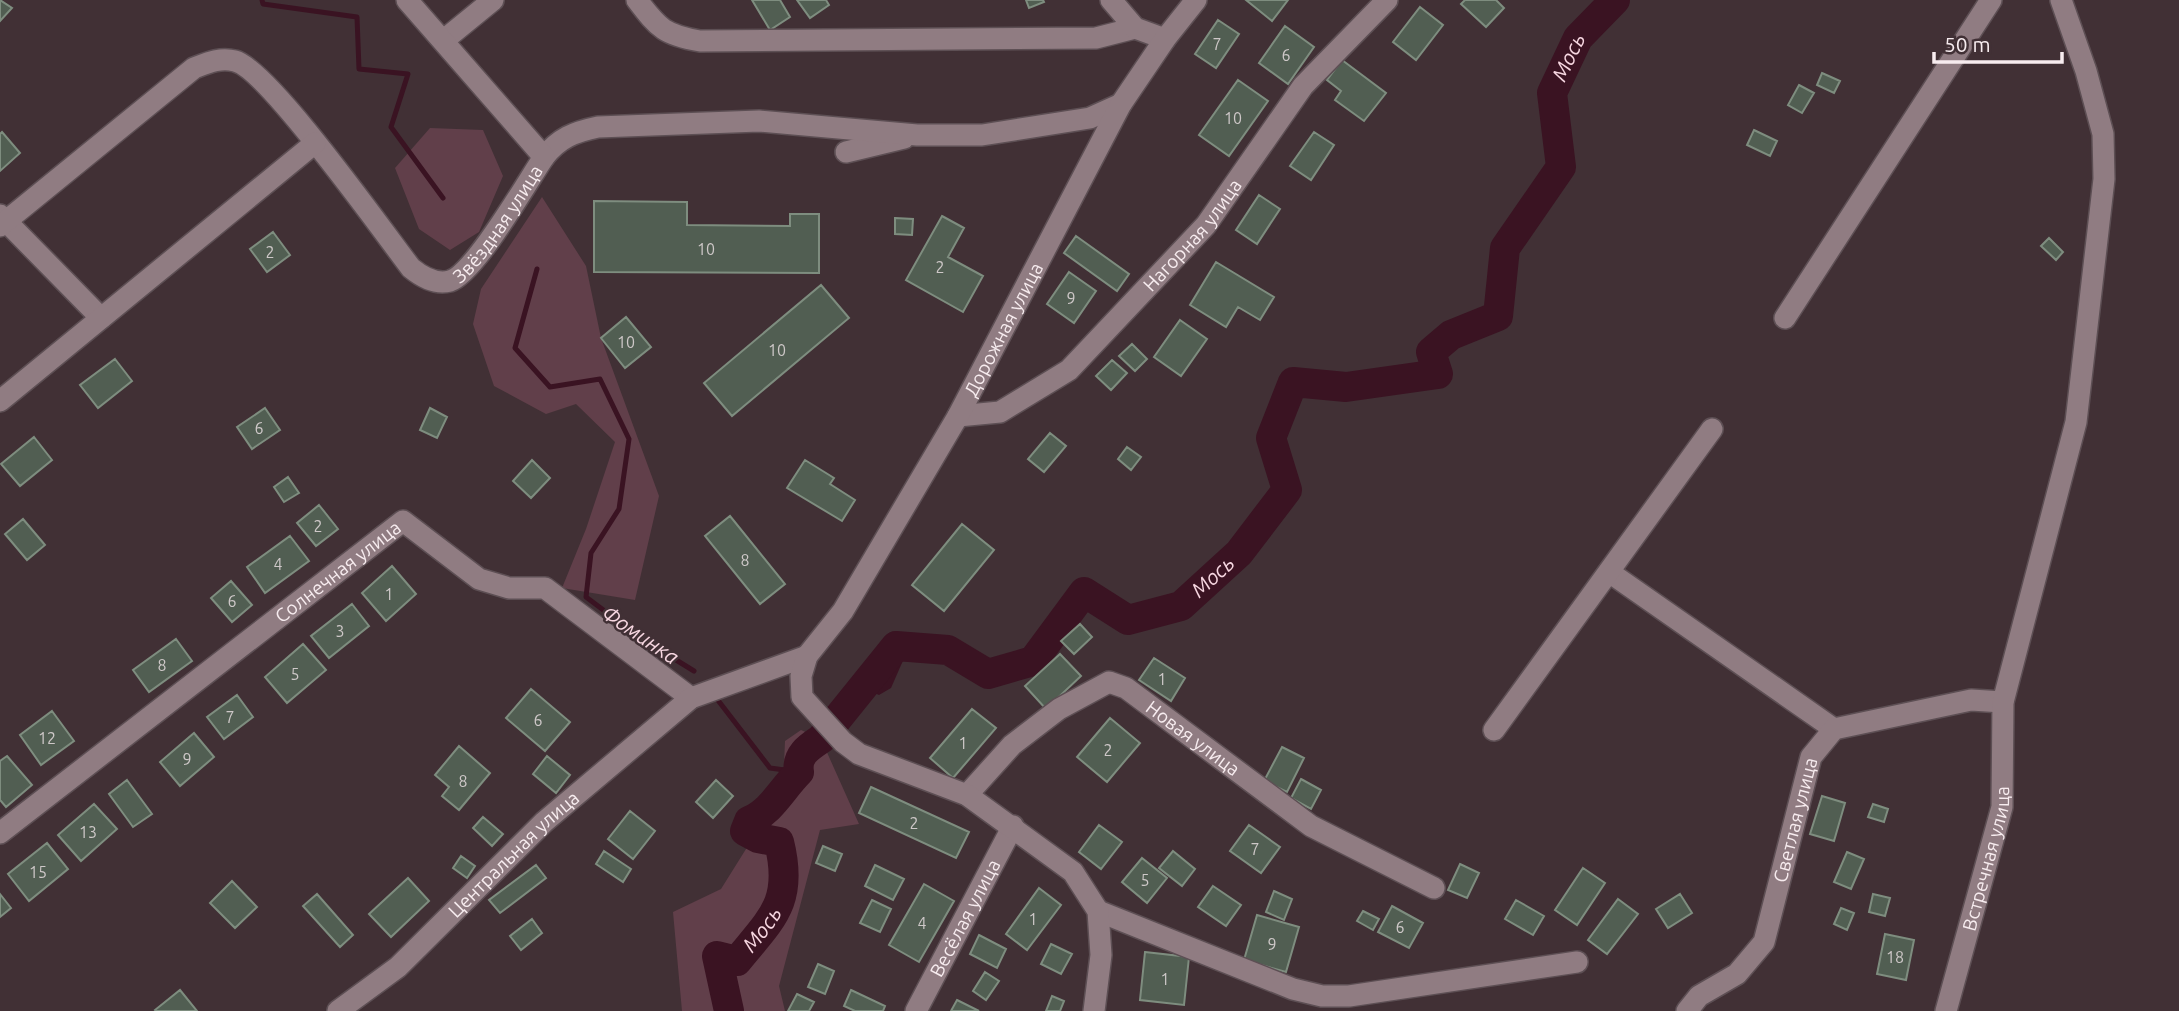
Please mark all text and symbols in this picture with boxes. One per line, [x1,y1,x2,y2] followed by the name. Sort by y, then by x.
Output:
[1934,21,2062,65] scale bar
[1546,29,1589,85] water label: Мось
[1944,32,1991,56] text: 50 m
[1212,35,1222,53] house number: 7
[1281,46,1291,64] house number: 6
[1224,109,1242,127] house number: 10
[448,161,547,287] street label: Звёздная улица
[1138,175,1246,296] street label: Нагорная улица
[697,240,715,258] house number: 10
[265,243,275,261] house number: 2
[935,258,945,276] house number: 2
[959,259,1047,400] street label: Дорожная улица
[1066,289,1076,307] house number: 9
[617,333,635,351] house number: 10
[768,341,786,359] house number: 10
[254,419,264,437] house number: 6
[270,516,405,627] street label: Солнечная улица
[313,517,323,535] house number: 2
[1186,550,1239,602] water label: Мось
[740,551,750,569] house number: 8
[273,555,283,573] house number: 4
[384,585,394,603] house number: 1
[227,592,237,610] house number: 6
[598,600,683,669] water label: Фоминка
[335,622,345,640] house number: 3
[157,656,167,674] house number: 8
[290,665,300,683] house number: 5
[1157,670,1167,688] house number: 1
[1142,696,1244,780] street label: Новая улица
[225,708,235,726] house number: 7
[533,711,543,729] house number: 6
[38,729,56,747] house number: 12
[958,734,968,752] house number: 1
[1103,741,1113,759] house number: 2
[182,750,192,768] house number: 9
[1769,755,1821,885] street label: Светлая улица
[458,772,468,790] house number: 8
[444,786,583,922] street label: Центральная улица
[1958,786,2013,933] street label: Встречная улица
[909,814,919,832] house number: 2
[79,823,97,841] house number: 13
[1250,840,1260,858] house number: 7
[925,856,1005,980] street label: Весёлая улица
[29,863,47,881] house number: 15
[1140,871,1150,889] house number: 5
[737,903,786,956] water label: Мось
[1028,910,1038,928] house number: 1
[917,914,927,932] house number: 4
[1395,918,1405,936] house number: 6
[1267,935,1277,953] house number: 9
[1886,948,1904,966] house number: 18
[1160,970,1170,988] house number: 1

